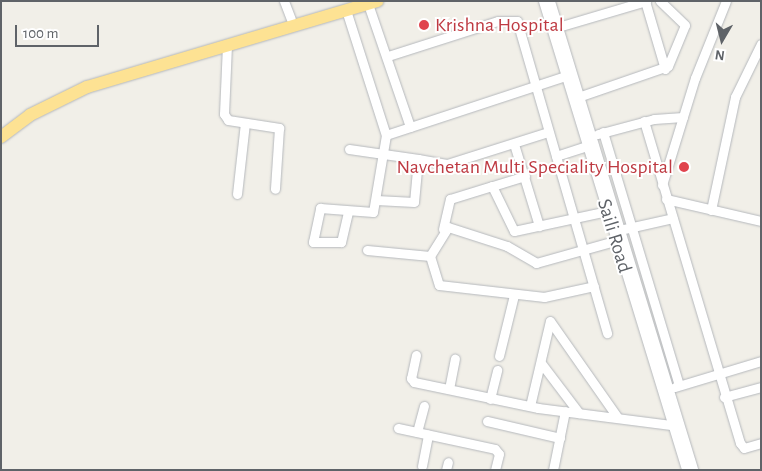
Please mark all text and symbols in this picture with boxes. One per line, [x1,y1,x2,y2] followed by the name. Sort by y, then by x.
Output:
[435,13,564,37] place label: Krishna Hospital
[18,15,101,47] scale bar
[697,15,747,65] north arrow
[417,18,431,32] marker: Krishna Hospital
[23,26,58,41] text: 100 m
[714,47,726,62] text: N
[396,155,673,179] place label: Navchetan Multi Speciality Hospital
[677,160,691,174] marker: Navchetan Multi Speciality Hospital
[591,196,637,276] street label: Saili Road

